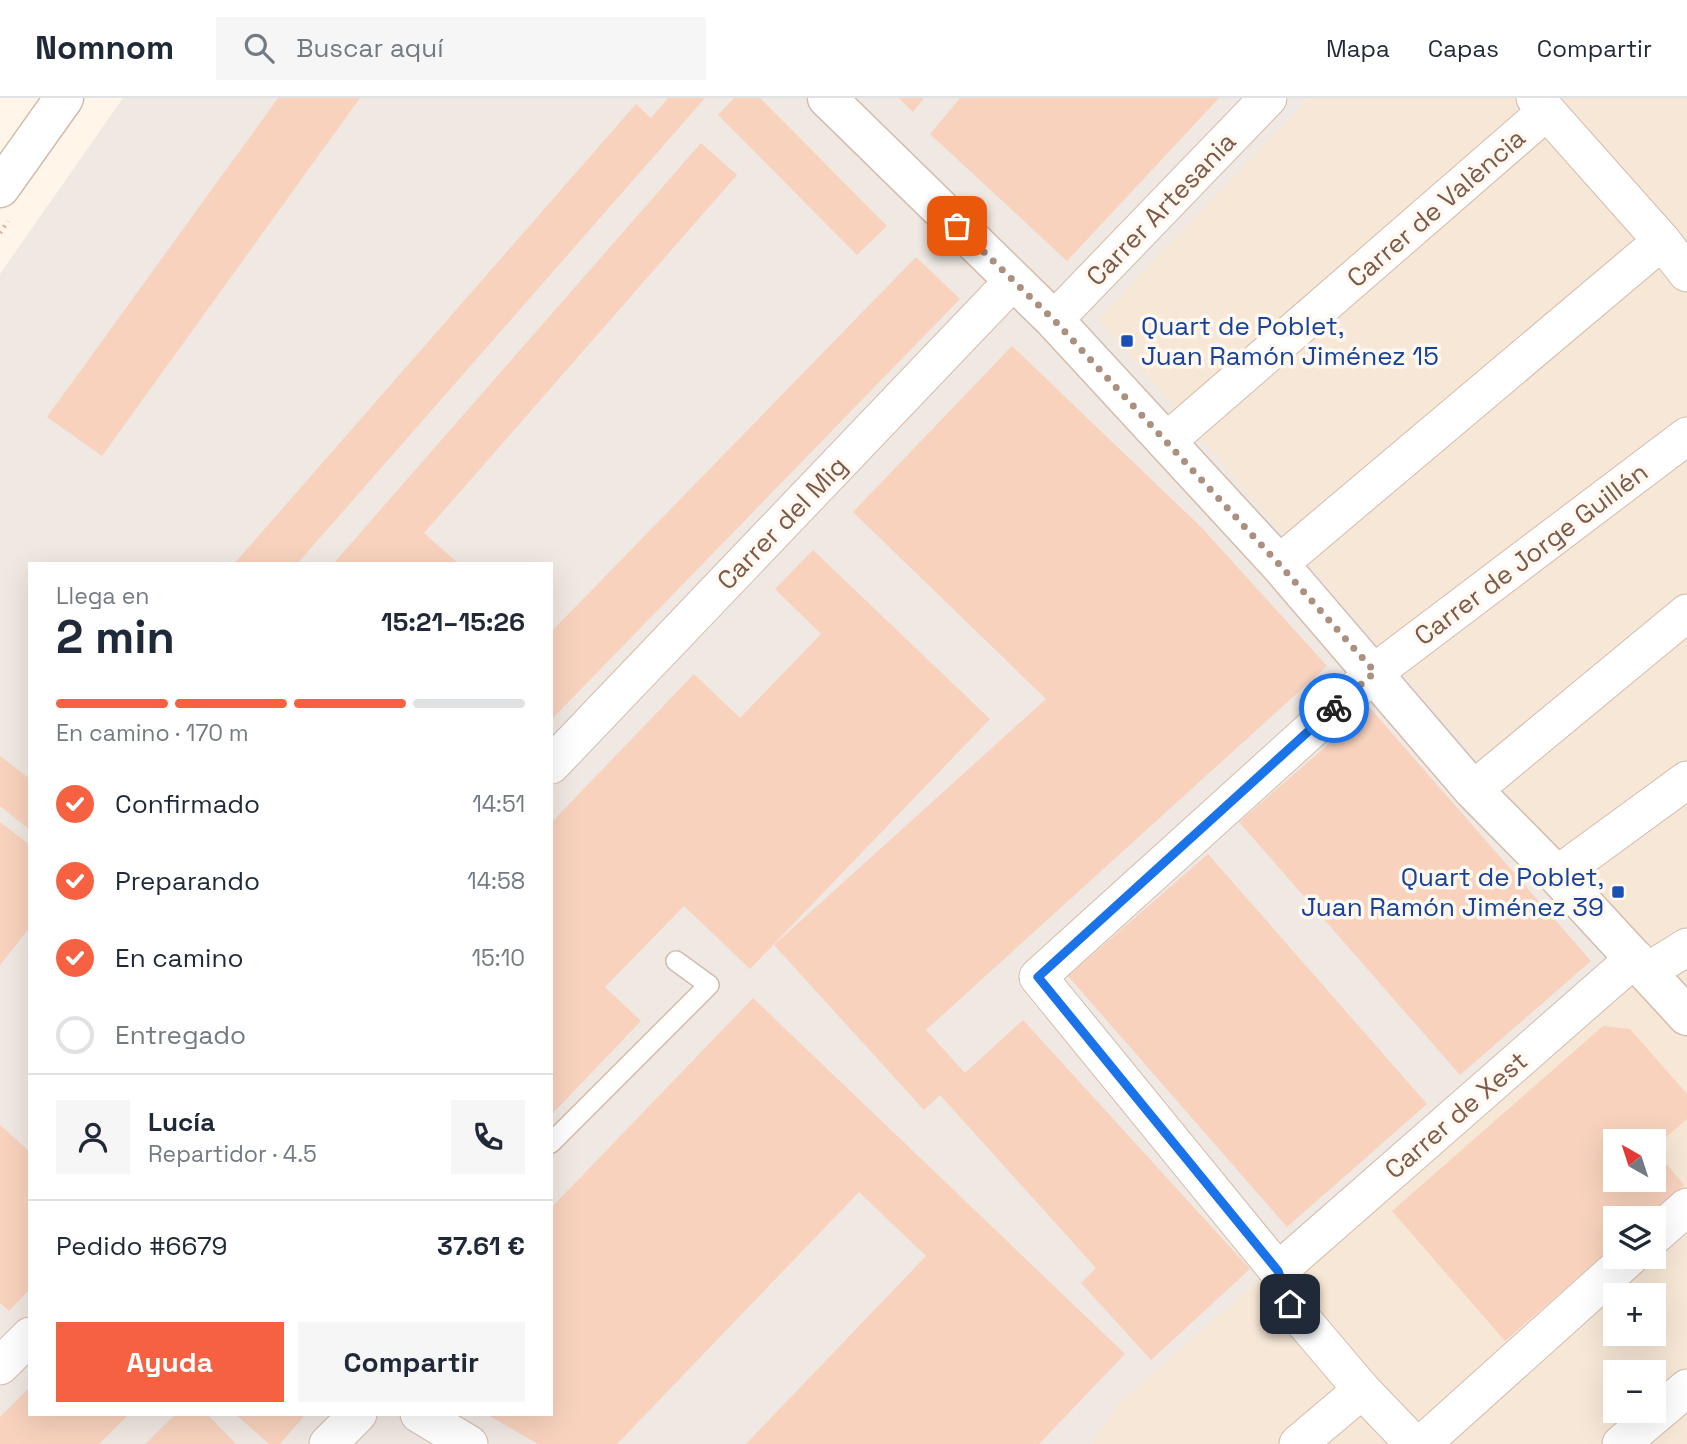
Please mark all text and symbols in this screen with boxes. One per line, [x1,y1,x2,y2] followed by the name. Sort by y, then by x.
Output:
[216,17,706,80] search box
[35,27,174,69] text: Nomnom
[240,29,278,67] icon: search
[296,31,444,65] text: Buscar aquí
[1326,33,1390,64] text: Mapa
[1428,33,1499,64] text: Capas
[1537,33,1652,64] text: Compartir
[1340,121,1532,295] street label: Carrer de València
[1079,125,1243,293] street label: Carrer Artesania
[927,196,987,256] pin
[938,207,976,245] icon: bag
[1141,309,1439,373] place label: Quart de Poblet, Juan Ramón Jiménez 15
[1119,333,1135,349] marker: Quart de Poblet, Juan Ramón Jiménez 15
[710,449,854,597] street label: Carrer del Mig
[1407,455,1655,653] street label: Carrer de Jorge Guillén
[56,581,149,611] text: Llega en
[381,605,525,639] text: 15:21–15:26
[56,608,175,666] text: 2 min
[1299,673,1369,743] courier
[1315,689,1353,727] icon: bike
[56,718,249,748] text: En camino · 170 m
[56,785,94,823] icon: check
[115,787,260,821] text: Confirmado
[472,789,525,819] text: 14:51
[1301,860,1604,924] place label: Quart de Poblet, Juan Ramón Jiménez 39
[56,862,94,900] icon: check
[115,864,260,898] text: Preparando
[467,866,525,896] text: 14:58
[1610,884,1626,900] marker: Quart de Poblet, Juan Ramón Jiménez 39
[56,939,94,977] icon: check
[115,941,244,975] text: En camino
[471,943,525,973] text: 15:10
[115,1018,246,1052] text: Entregado
[1378,1044,1534,1186] street label: Carrer de Xest
[56,1100,130,1174] button: person
[451,1100,525,1174] button: phone
[148,1105,215,1139] text: Lucía
[1603,1129,1666,1192] north arrow
[1603,1129,1666,1423] map controls
[148,1139,317,1169] text: Repartidor · 4.5
[1603,1206,1666,1269] button: layers
[56,1229,228,1263] text: Pedido #6679
[437,1229,525,1263] text: 37.61 €
[1260,1274,1320,1334] pin
[1603,1283,1666,1346] button: +
[1271,1285,1309,1323] icon: home
[56,1322,284,1402] button: Ayuda
[298,1322,525,1402] button: Compartir
[1603,1360,1666,1423] button: −

